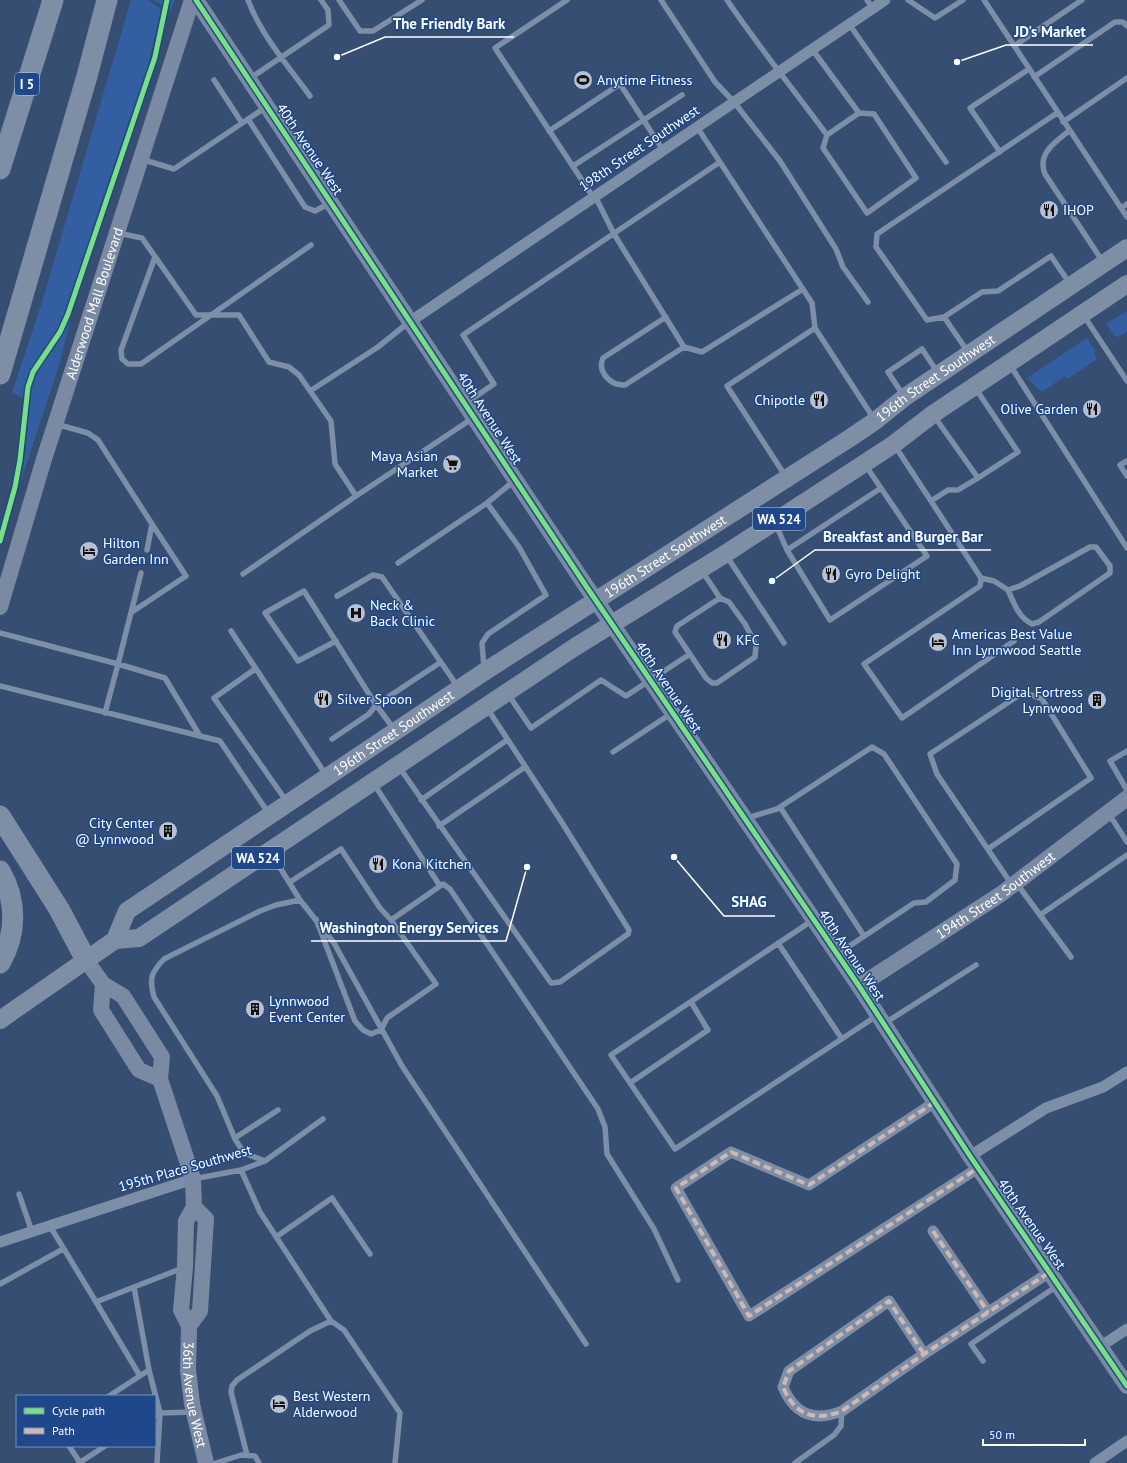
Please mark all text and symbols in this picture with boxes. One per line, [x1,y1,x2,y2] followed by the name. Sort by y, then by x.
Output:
[385,10,514,37] callout: The Friendly Bark
[393,14,506,33] text: The Friendly Bark
[1006,18,1093,45] callout: JD's Market
[1013,22,1087,41] text: JD's Market
[572,69,594,91] sports icon: Anytime Fitness
[597,71,692,89] place label: Anytime Fitness
[15,73,39,95] road number: I 5
[273,100,347,199] street label: 40th Avenue West
[575,101,703,195] street label: 198th Street Southwest
[1038,199,1060,221] restaurant icon: IHOP
[1063,201,1094,219] place label: IHOP
[61,225,127,381] street label: Alderwood Mall Boulevard
[872,330,999,426] street label: 196th Street Southwest
[453,368,527,468] street label: 40th Avenue West
[808,389,830,411] restaurant icon: Chipotle
[755,391,805,409] place label: Chipotle
[1081,398,1103,420] restaurant icon: Olive Garden
[1001,400,1078,418] place label: Olive Garden
[371,447,438,481] place label: Maya Asian Market
[441,453,463,475] supermarket icon: Maya Asian Market
[753,508,805,530] road number: WA 524
[601,510,730,602] street label: 196th Street Southwest
[815,523,991,550] callout: Breakfast and Burger Bar
[823,527,984,546] text: Breakfast and Burger Bar
[103,534,169,568] place label: Hilton Garden Inn
[78,540,100,562] hotel icon: Hilton Garden Inn
[820,563,842,585] restaurant icon: Gyro Delight
[845,565,920,583] place label: Gyro Delight
[370,596,435,630] place label: Neck & Back Clinic
[345,602,367,624] hospital icon: Neck & Back Clinic
[952,625,1081,659] place label: Americas Best Value Inn Lynnwood Seattle
[711,629,733,651] restaurant icon: KFC
[736,631,760,649] place label: KFC
[927,631,949,653] hotel icon: Americas Best Value Inn Lynnwood Seattle
[632,638,706,737] street label: 40th Avenue West
[991,683,1083,717] place label: Digital Fortress Lynnwood
[330,686,457,780] street label: 196th Street Southwest
[312,688,334,710] restaurant icon: Silver Spoon
[1086,689,1108,711] building icon: Digital Fortress Lynnwood
[337,690,412,708] place label: Silver Spoon
[75,814,154,848] place label: City Center @ Lynnwood
[157,820,179,842] building icon: City Center @ Lynnwood
[232,847,284,869] road number: WA 524
[932,847,1059,943] street label: 194th Street Southwest
[367,853,389,875] restaurant icon: Kona Kitchen
[392,855,471,873] place label: Kona Kitchen
[724,889,775,916] callout: SHAG
[731,892,767,911] text: SHAG
[815,906,889,1005] street label: 40th Avenue West
[311,914,506,941] callout: Washington Energy Services
[319,918,499,937] text: Washington Energy Services
[269,992,345,1026] place label: Lynnwood Event Center
[244,998,266,1020] building icon: Lynnwood Event Center
[116,1140,254,1196] street label: 195th Place Southwest
[994,1175,1070,1273] street label: 40th Avenue West
[179,1342,211,1450] street label: 36th Avenue West
[293,1387,371,1421] place label: Best Western Alderwood
[268,1393,290,1415] hotel icon: Best Western Alderwood
[16,1395,156,1447] legend
[52,1403,105,1418] text: Cycle path
[983,1421,1085,1447] scale bar
[52,1423,75,1438] text: Path
[989,1427,1015,1442] text: 50 m

